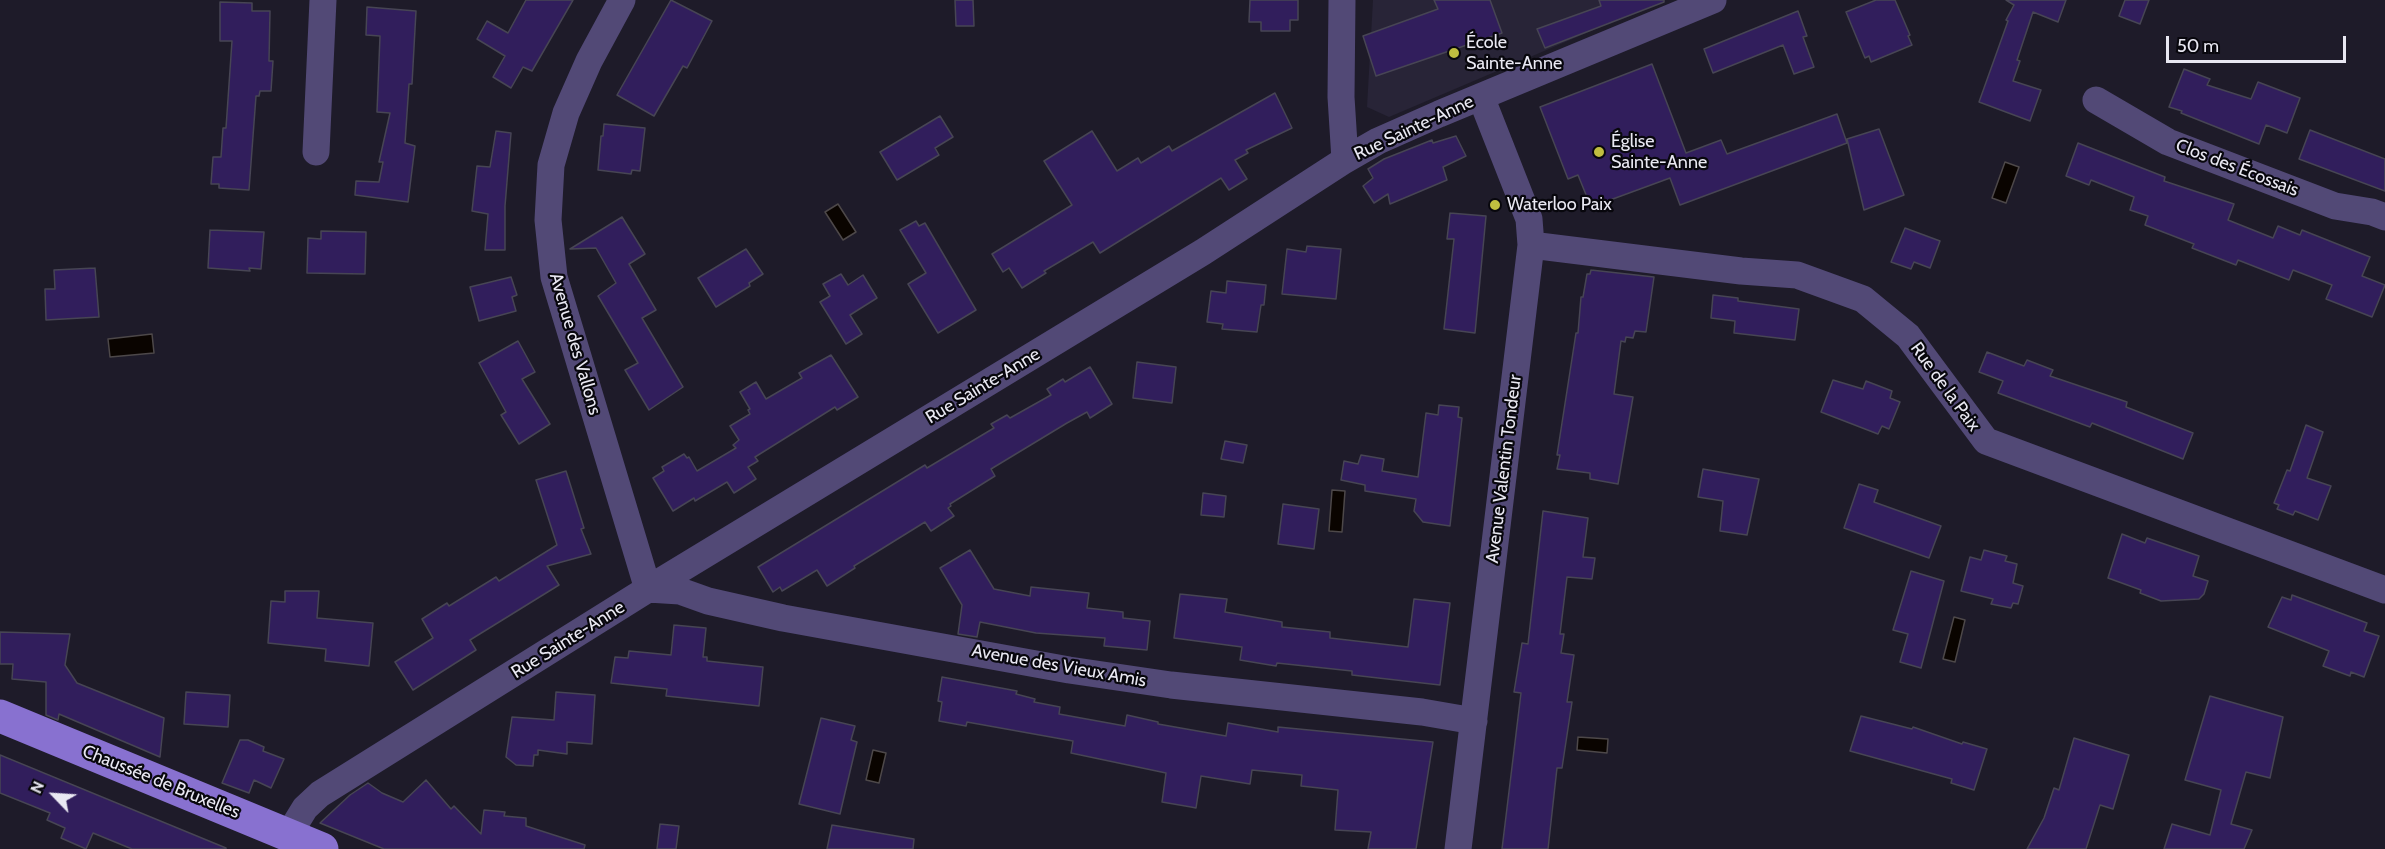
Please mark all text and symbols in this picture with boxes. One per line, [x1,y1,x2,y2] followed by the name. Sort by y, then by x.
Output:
[2169,24,2349,62] scale bar
[1466,32,1562,74] place label: École Sainte-Anne
[2177,35,2219,57] text: 50 m
[1447,46,1461,60] marker: École Sainte-Anne
[1351,91,1477,165] street label: Rue Sainte-Anne
[1611,131,1707,174] place label: Église Sainte-Anne
[2173,135,2301,201] street label: Clos des Écossais
[1592,145,1606,159] marker: Église Sainte-Anne
[1507,194,1612,216] place label: Waterloo Paix
[1488,198,1502,212] marker: Waterloo Paix
[544,271,606,417] street label: Avenue des Vallons
[1906,338,1984,436] street label: Rue de la Paix
[922,343,1044,429] street label: Rue Sainte-Anne
[1482,374,1526,564] street label: Avenue Valentin Tondeur
[507,597,629,683] street label: Rue Sainte-Anne
[970,640,1148,692] street label: Avenue des Vieux Amis
[79,741,243,823] street label: Chaussée de Bruxelles
[24,765,84,825] north arrow
[26,778,48,796] text: N

